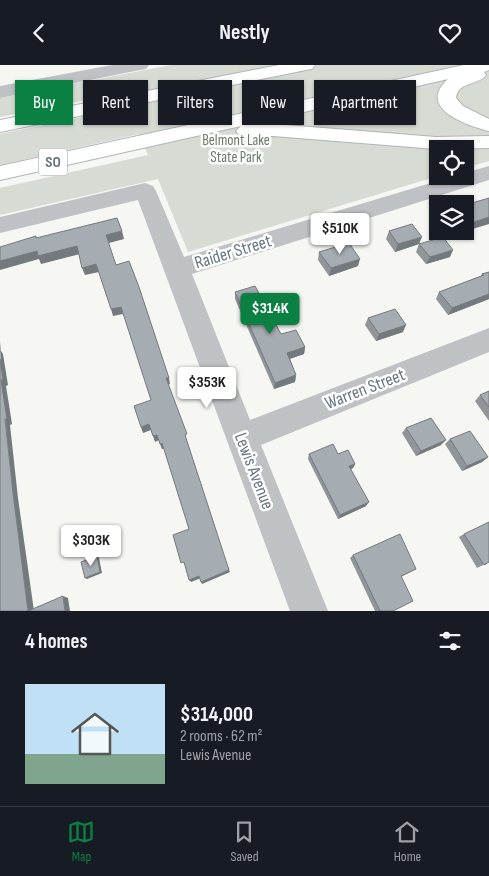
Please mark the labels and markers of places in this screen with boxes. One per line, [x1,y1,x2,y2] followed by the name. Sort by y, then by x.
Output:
[305,213,375,255] pin: $510K
[235,293,305,335] pin: $314K
[172,367,242,409] pin: $353K
[56,525,126,567] pin: $303K

